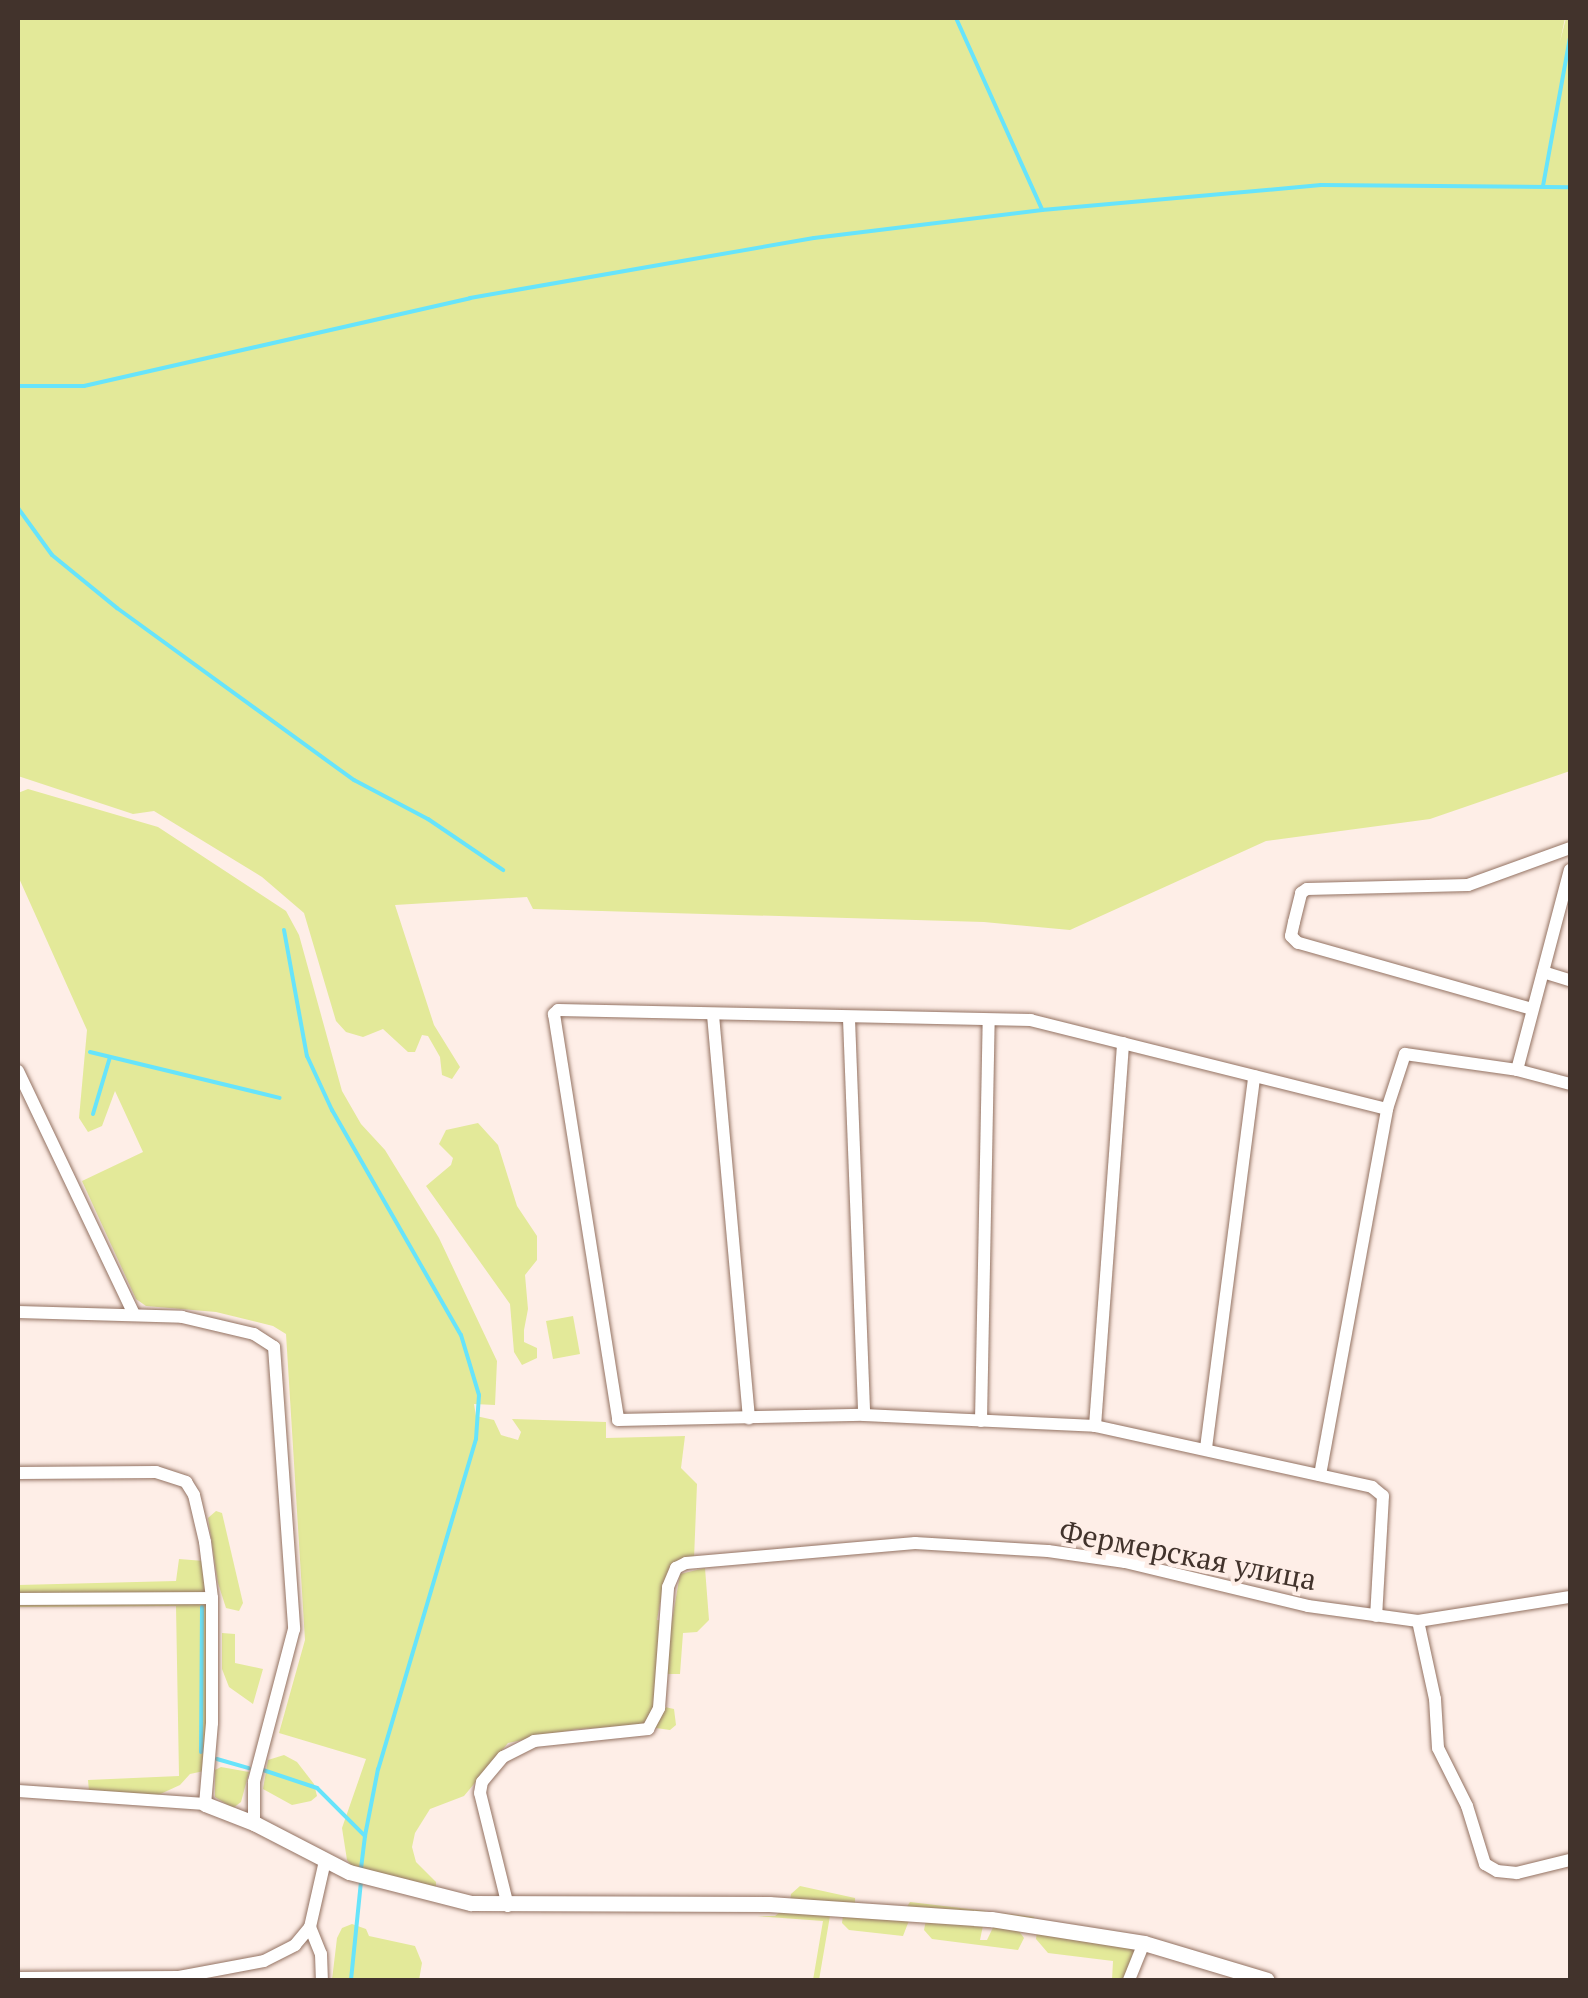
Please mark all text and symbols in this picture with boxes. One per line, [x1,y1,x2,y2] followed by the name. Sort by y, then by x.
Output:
[1056,1512,1320,1598] street label: Фермерская улица

